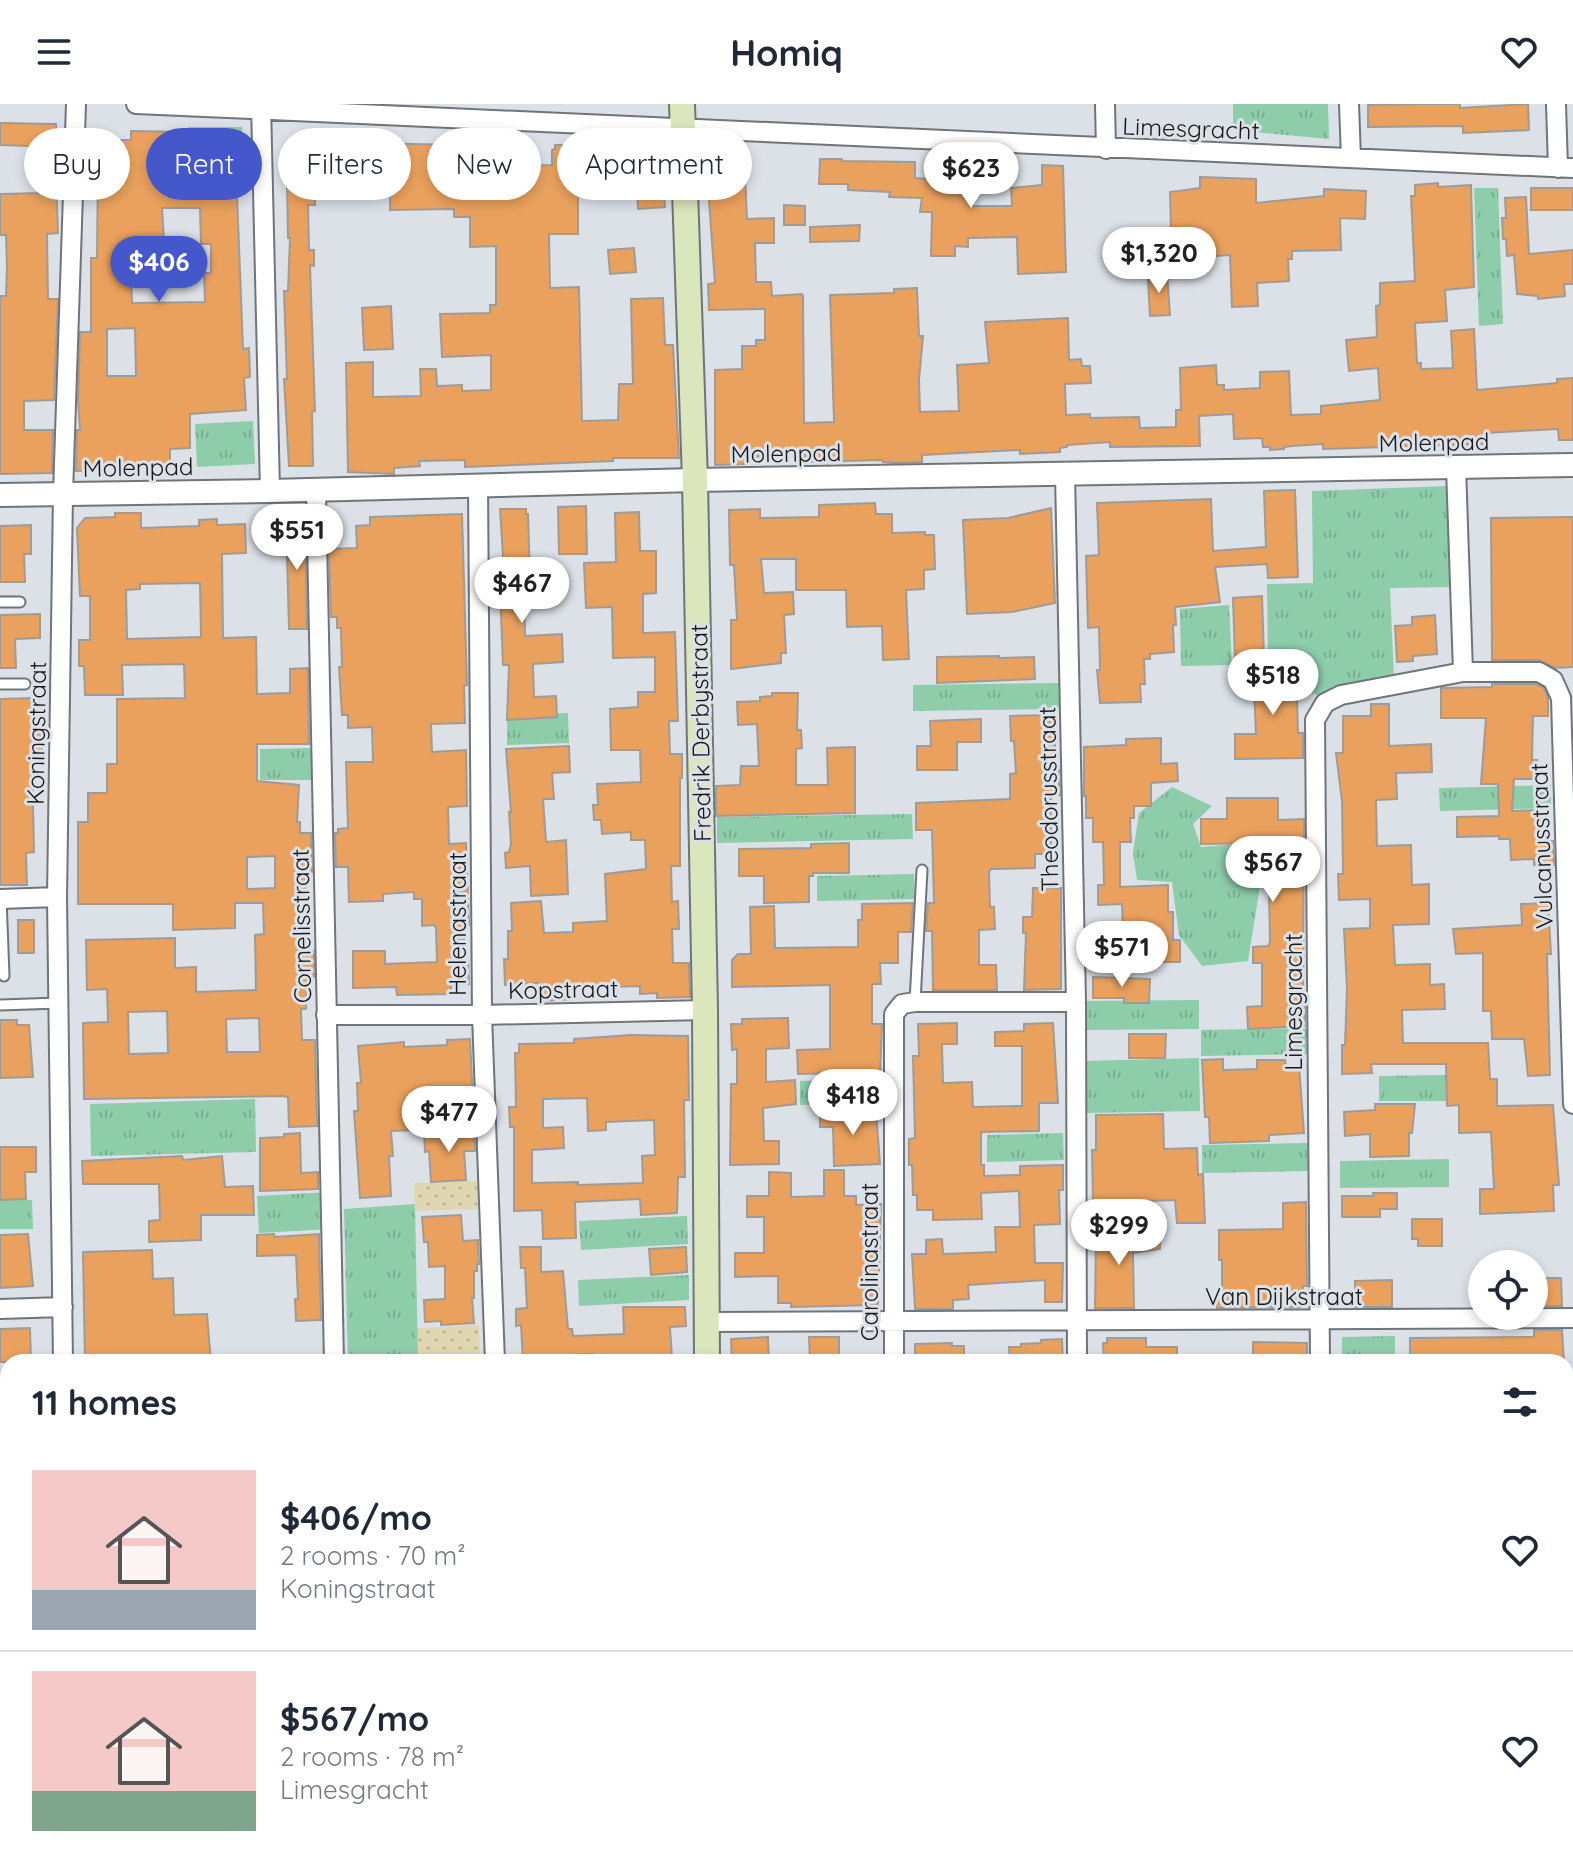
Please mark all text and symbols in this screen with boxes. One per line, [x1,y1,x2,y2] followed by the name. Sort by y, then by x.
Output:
[32,30,76,74] icon: menu
[730,30,843,75] text: Homiq
[1497,30,1541,74] icon: heart
[1122,111,1260,145] street label: Limesgracht
[24,128,130,200] chip: Buy
[146,128,262,200] chip: Rent
[278,128,411,200] chip: Filters
[427,128,541,200] chip: New
[557,128,752,200] chip: Apartment
[924,142,1018,210] pin: $623
[942,151,1000,184] text: $623
[1094,227,1224,295] pin: $1,320
[112,236,206,304] pin: $406
[1120,236,1198,269] text: $1,320
[128,245,190,278] text: $406
[1378,426,1490,458] street label: Molenpad
[730,437,842,469] street label: Molenpad
[82,451,194,483] street label: Molenpad
[250,504,344,572] pin: $551
[269,513,325,546] text: $551
[475,557,569,625] pin: $467
[492,566,552,599] text: $467
[683,624,717,842] street label: Fredrik Derbystraat
[1226,649,1320,717] pin: $518
[1246,658,1300,691] text: $518
[20,661,52,805] street label: Koningstraat
[1031,706,1065,892] street label: Theodorusstraat
[1523,762,1559,930] street label: Vulcanusstraat
[1226,836,1320,904] pin: $567
[1243,845,1303,878] text: $567
[285,848,317,1004] street label: Cornelisstraat
[442,852,472,996] street label: Helenastraat
[1075,921,1169,989] pin: $571
[1094,930,1150,963] text: $571
[1278,933,1308,1071] street label: Limesgracht
[507,973,619,1005] street label: Kopstraat
[806,1069,900,1137] pin: $418
[826,1078,880,1111] text: $418
[402,1086,496,1154] pin: $477
[420,1095,478,1128] text: $477
[854,1183,884,1341] street label: Carolinastraat
[1072,1199,1166,1267] pin: $299
[1089,1208,1149,1241] text: $299
[1468,1250,1548,1330] map controls
[1468,1250,1548,1330] button: locate
[1205,1281,1363,1311] street label: Van Dijkstraat
[1498,1380,1542,1424] icon: filters
[32,1381,177,1424] text: 11 homes
[280,1496,432,1539] text: $406/mo
[96,1502,192,1598] icon: home
[1498,1528,1542,1572] icon: heart
[280,1539,465,1572] text: 2 rooms · 70 m²
[280,1572,436,1605] text: Koningstraat
[280,1697,429,1740] text: $567/mo
[96,1703,192,1799] icon: home
[1498,1729,1542,1773] icon: heart
[280,1740,464,1773] text: 2 rooms · 78 m²
[280,1773,429,1806] text: Limesgracht

